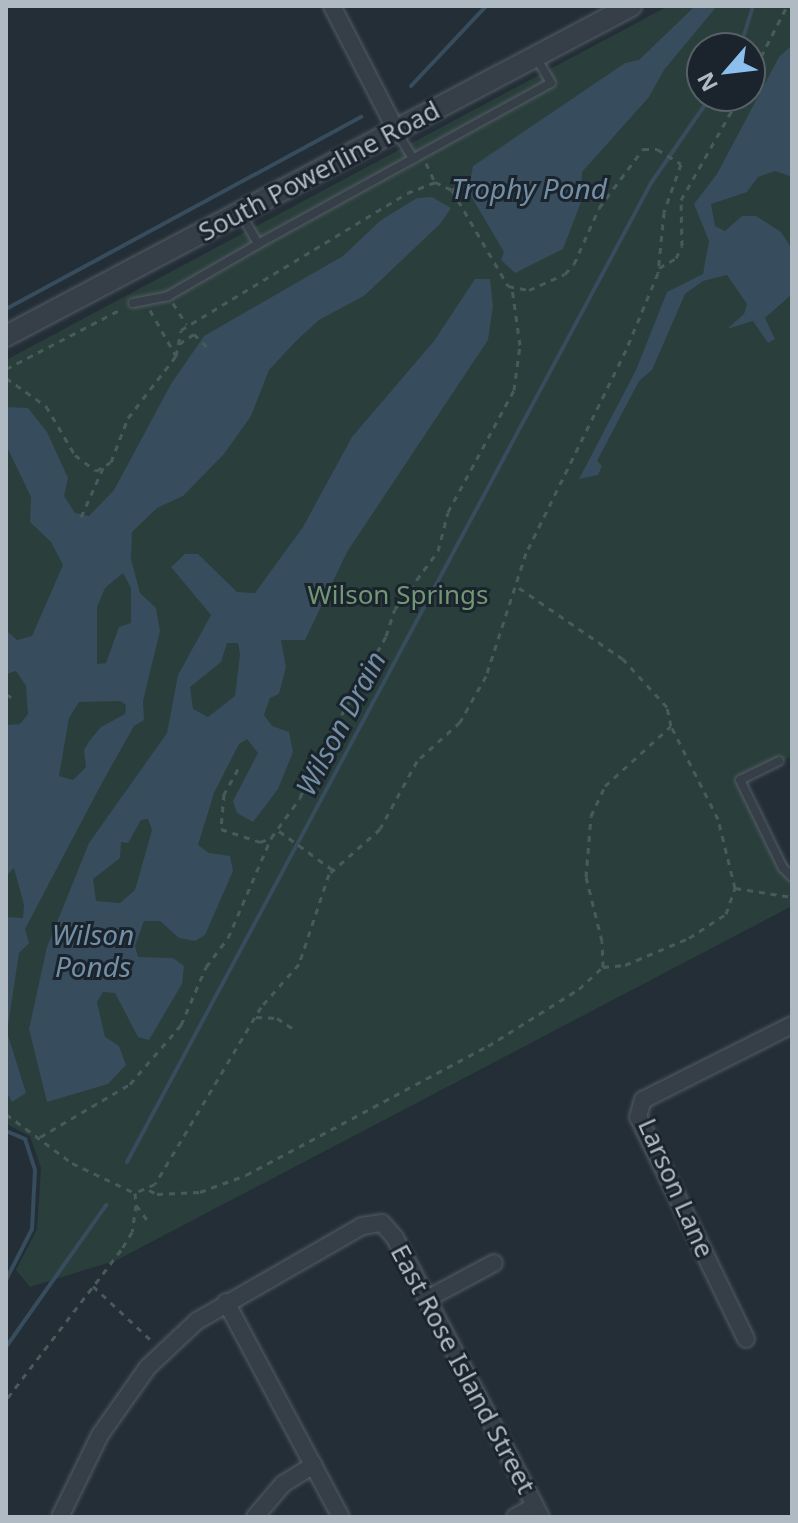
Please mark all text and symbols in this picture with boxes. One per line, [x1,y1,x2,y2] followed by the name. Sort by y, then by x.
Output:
[686,32,766,112] north arrow
[689,67,724,97] text: N
[193,94,445,248] street label: South Powerline Road
[451,171,607,205] water label: Trophy Pond
[308,579,488,611] park label: Wilson Springs
[288,645,392,801] water label: Wilson Drain
[52,917,134,983] water label: Wilson Ponds
[631,1114,721,1262] street label: Larson Lane
[384,1239,542,1499] street label: East Rose Island Street

